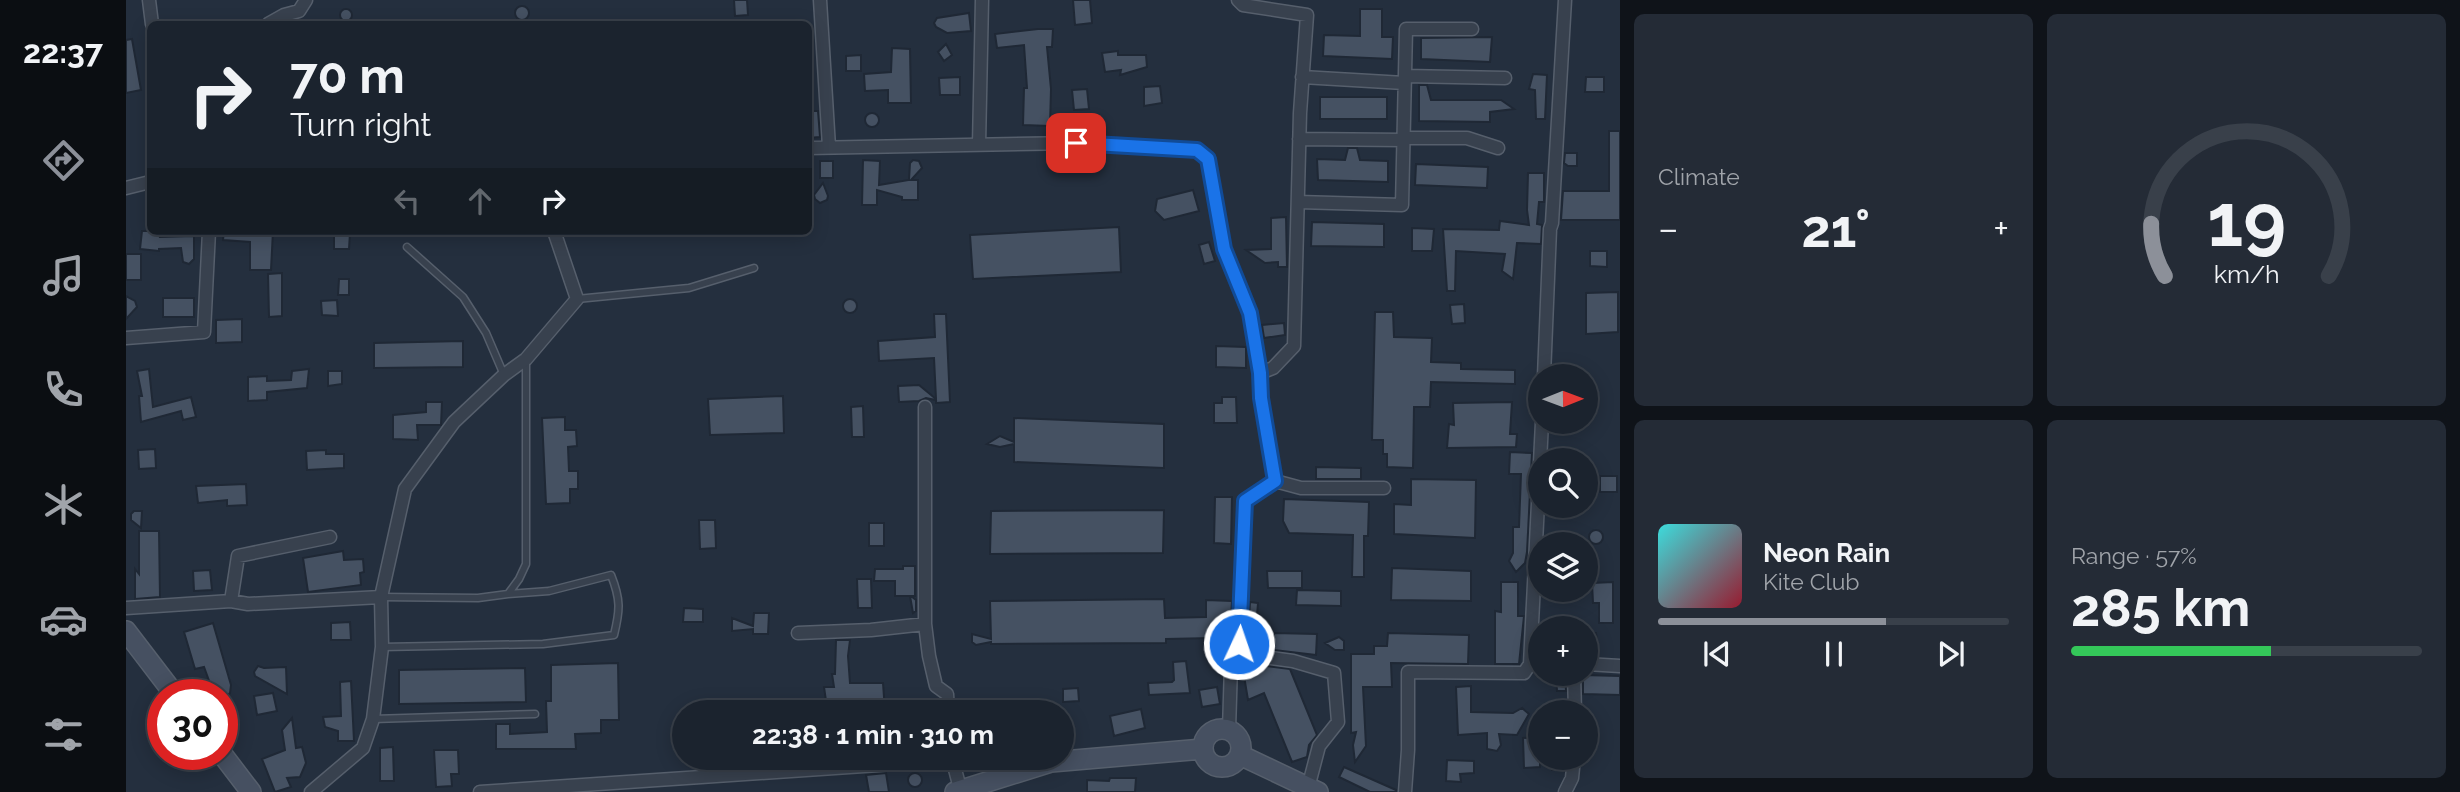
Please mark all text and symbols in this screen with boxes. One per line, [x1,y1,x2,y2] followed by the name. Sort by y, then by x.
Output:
[23,33,103,70] text: 22:37
[290,47,405,104] text: 70 m
[175,49,266,140] icon: right
[290,106,431,143] text: Turn right
[1046,113,1106,173] pin
[1057,124,1095,162] icon: arrive
[39,136,88,185] icon: directions
[1658,163,1740,190] text: Climate
[2207,178,2286,263] text: 19
[388,182,426,220] icon: left
[461,182,499,220] icon: ahead
[534,182,572,220] icon: right
[1802,198,1870,259] text: 21°
[1658,206,1678,251] text: −
[1993,206,2009,251] text: +
[39,251,88,300] icon: music
[2214,259,2279,289] text: km/h
[1528,364,1598,434] north arrow
[1528,364,1598,770] map controls
[39,365,88,414] icon: phone
[1528,448,1598,518] button: search
[39,480,88,529] icon: climate
[1528,532,1598,602] button: layers
[1763,538,1890,568] text: Neon Rain
[2071,542,2197,569] text: Range · 57%
[1763,568,1860,595] text: Kite Club
[2071,577,2250,638] text: 285 km
[39,595,88,644] icon: car
[1202,607,1276,681] position arrow
[1528,616,1598,686] button: +
[1698,635,1736,673] icon: previous
[1815,635,1853,673] icon: pause
[1932,635,1970,673] icon: next
[147,679,238,770] speed limit sign: 30
[1528,700,1598,770] button: −
[39,710,88,759] icon: filters
[752,720,994,750] text: 22:38 · 1 min · 310 m

